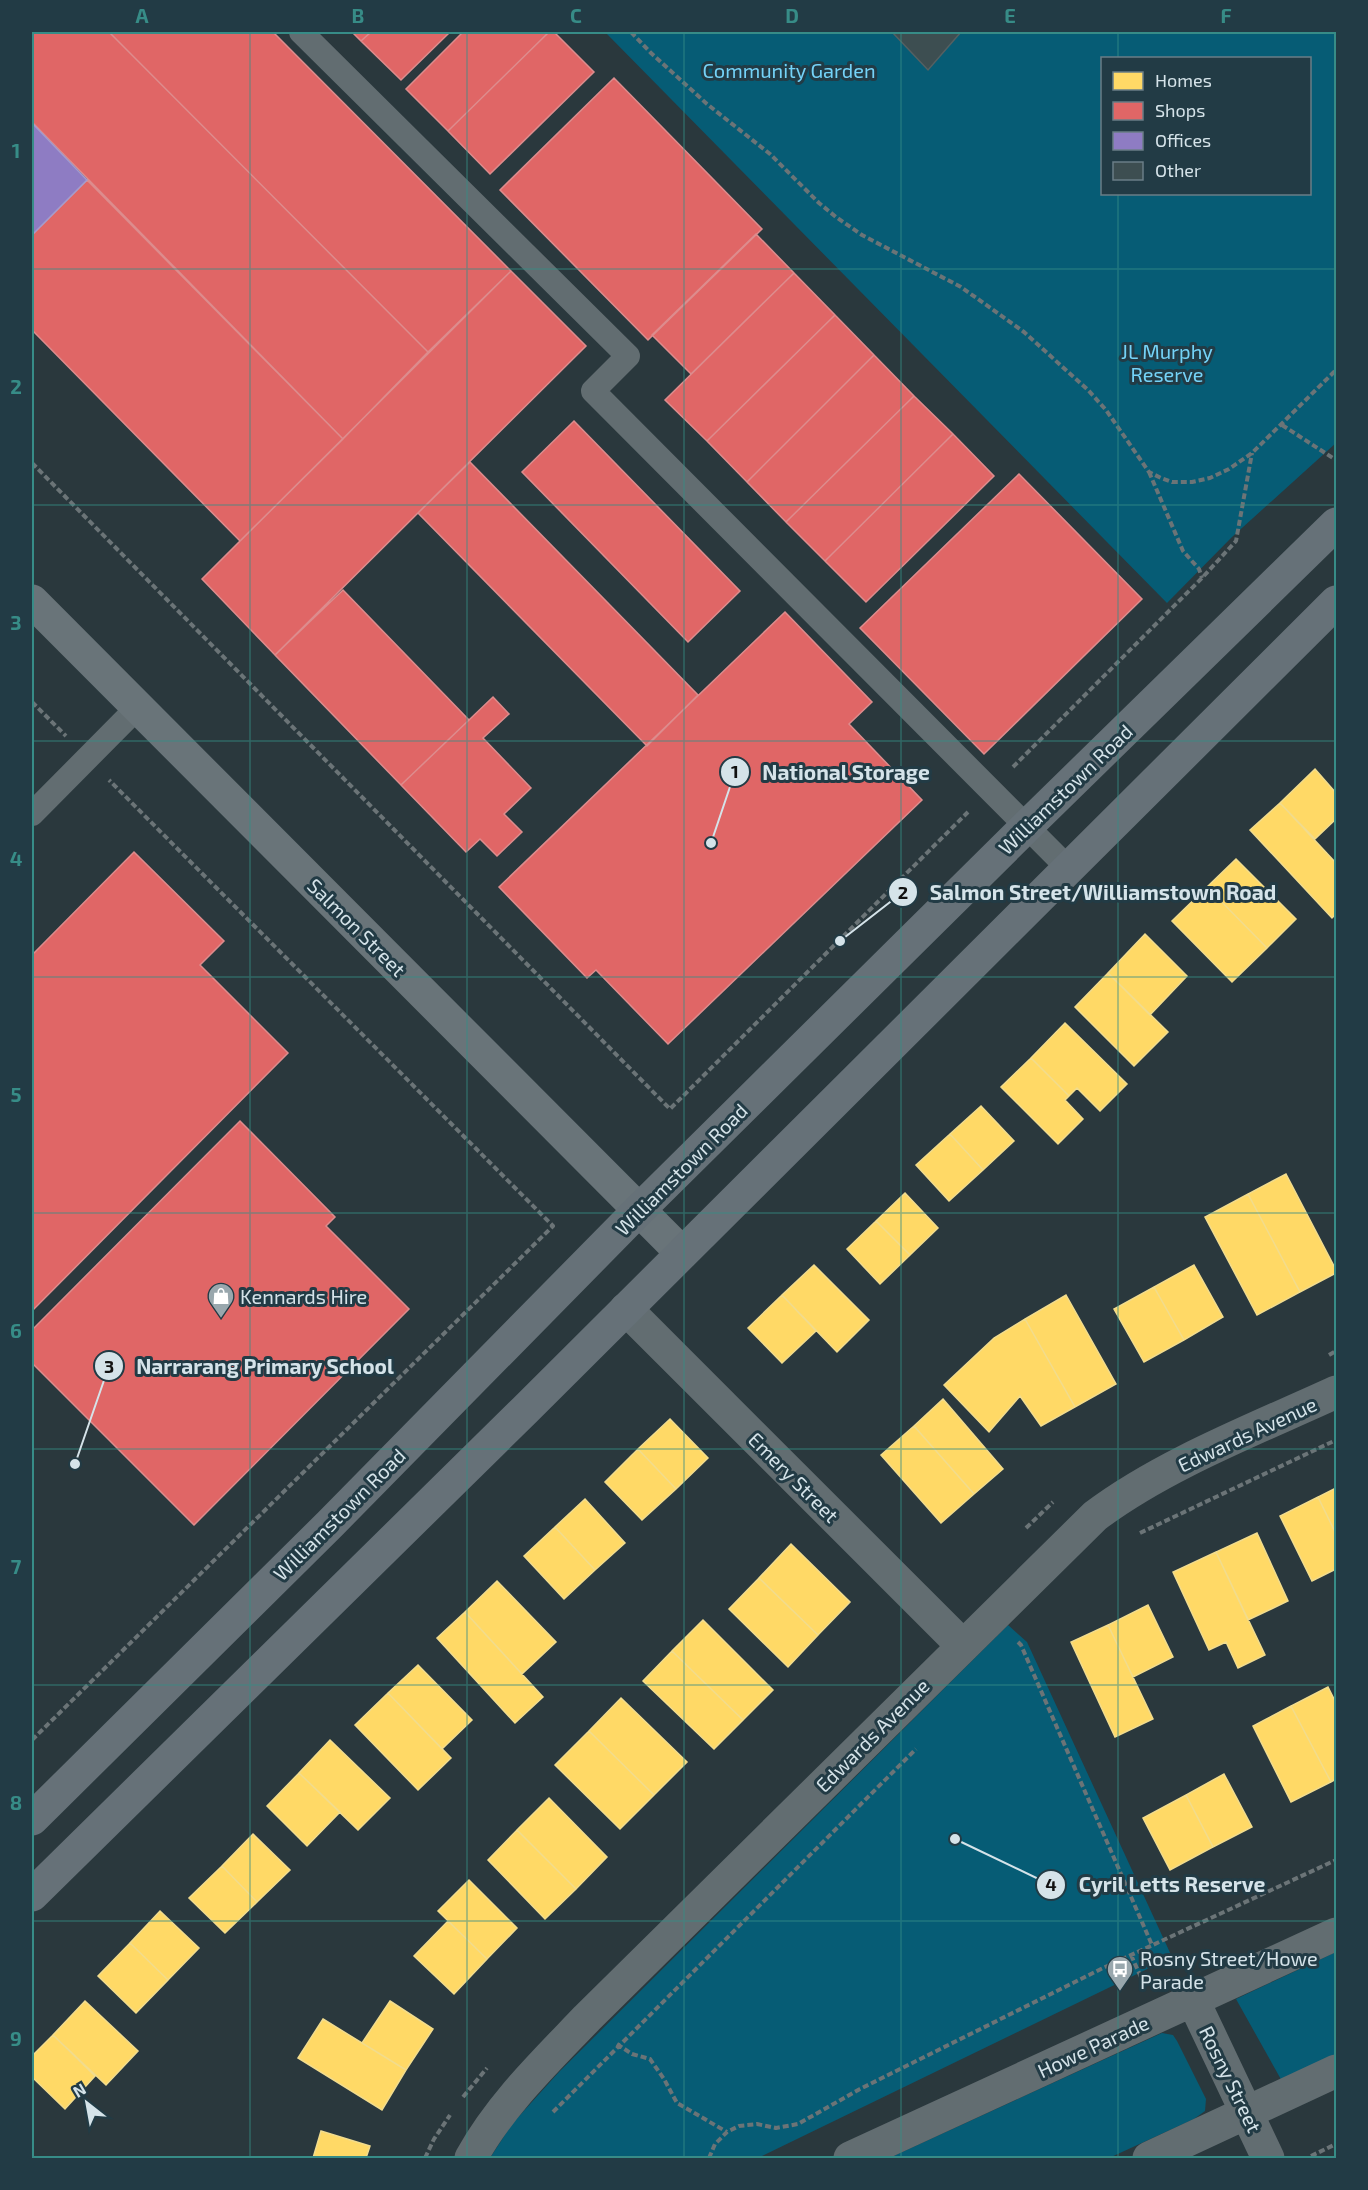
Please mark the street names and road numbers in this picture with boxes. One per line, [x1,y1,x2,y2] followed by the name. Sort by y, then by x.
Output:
[993,719,1137,859] street label: Williamstown Road
[303,873,411,981] street label: Salmon Street
[610,1098,752,1240] street label: Williamstown Road
[1174,1391,1320,1477] street label: Edwards Avenue
[744,1427,844,1527] street label: Emery Street
[268,1443,410,1585] street label: Williamstown Road
[810,1673,934,1797] street label: Edwards Avenue
[1033,2010,1153,2082] street label: Howe Parade
[1195,2022,1267,2137] street label: Rosny Street

